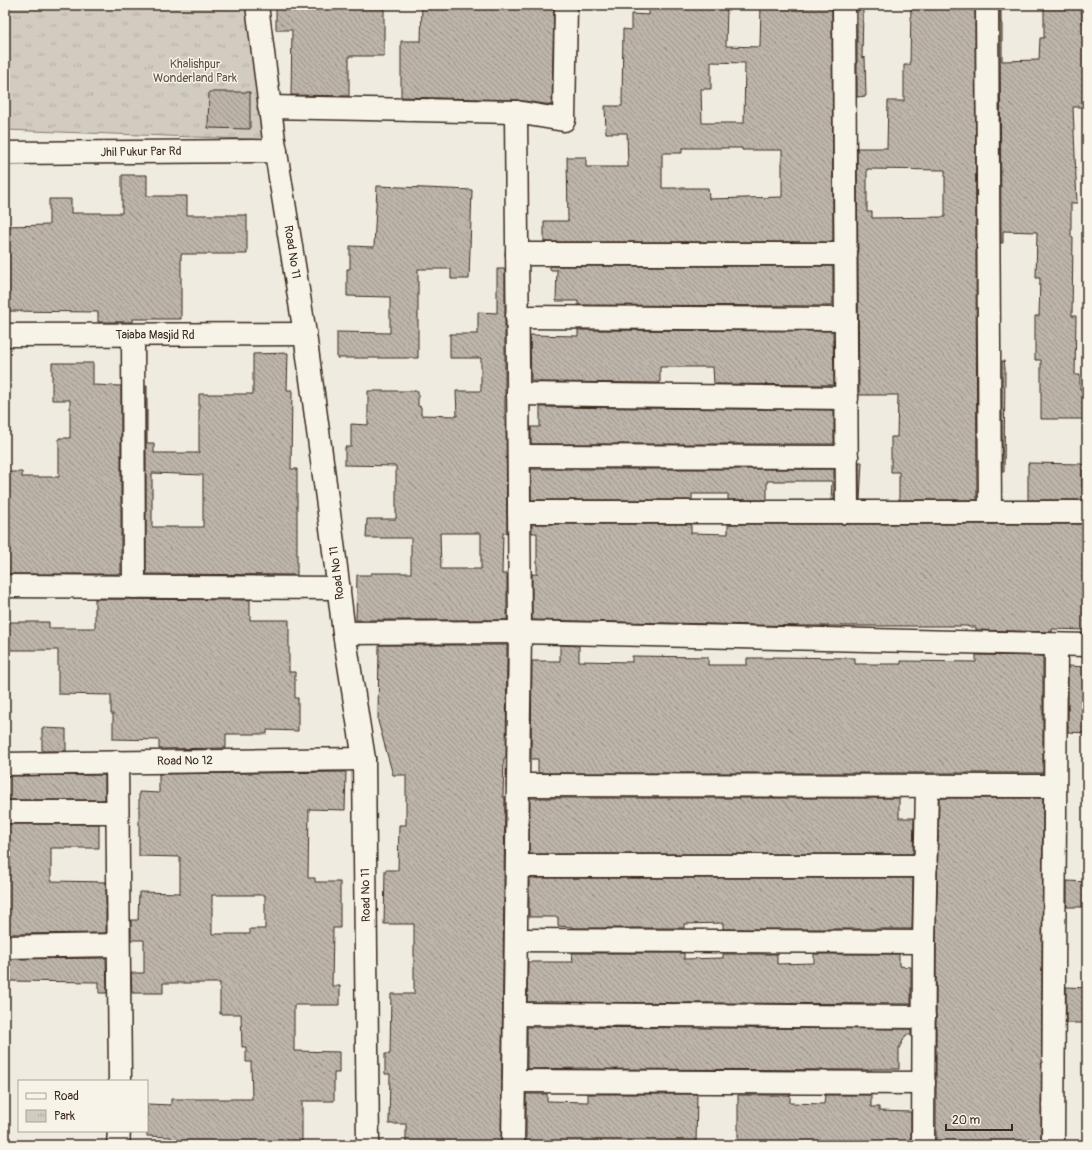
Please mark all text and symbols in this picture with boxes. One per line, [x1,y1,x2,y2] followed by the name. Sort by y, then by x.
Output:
[153,57,237,86] park label: Khalishpur Wonderland Park
[100,144,182,160] street label: Jhil Pukur Par Rd
[280,224,304,280] street label: Road No 11
[115,328,195,343] street label: Taiaba Masjid Rd
[326,545,348,601] street label: Road No 11
[157,753,213,769] street label: Road No 12
[358,868,374,922] street label: Road No 11
[18,1080,148,1132] legend
[54,1089,79,1104] text: Road
[946,1106,1012,1132] scale bar
[54,1109,75,1124] text: Park
[952,1113,981,1128] text: 20 m

